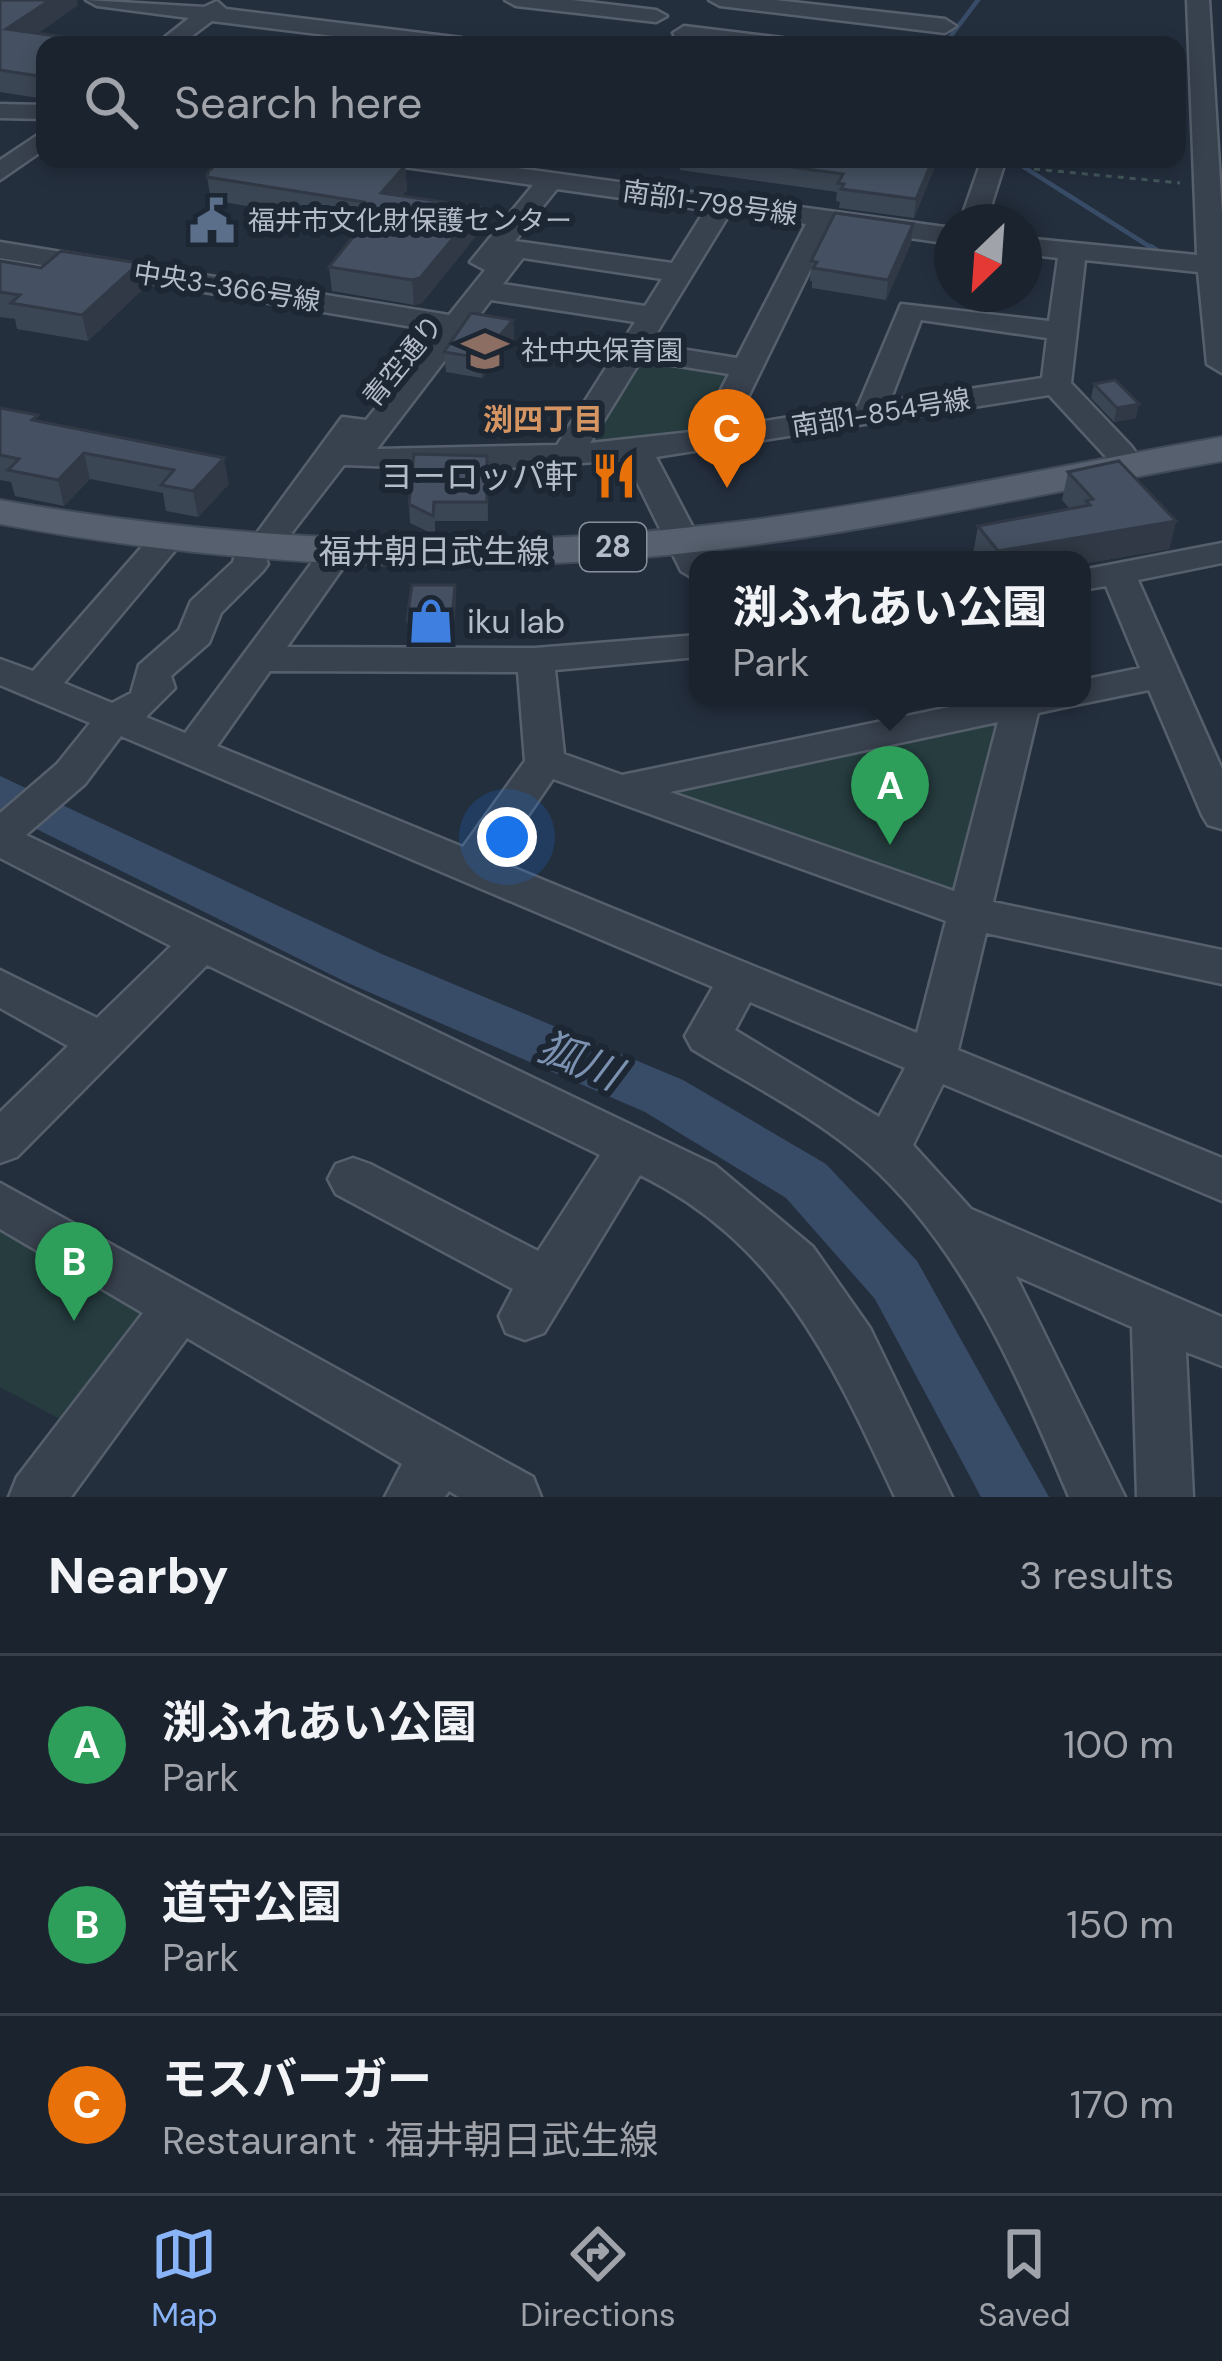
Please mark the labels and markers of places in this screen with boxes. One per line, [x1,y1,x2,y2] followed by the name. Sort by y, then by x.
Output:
[187,196,237,246] public building icon: 福井市文化財保護センター
[248,203,572,238] place label: 福井市文化財保護センター
[460,326,510,376] school or university icon: 社中央保育園
[521,333,683,368] place label: 社中央保育園
[688,389,766,488] pin: C
[589,451,639,501] restaurant icon: ヨーロッパ軒
[380,455,578,498] place label: ヨーロッパ軒
[406,596,456,646] shop icon: iku lab
[467,600,565,643] place label: iku lab
[851,746,929,845] pin: A
[35,1222,113,1321] pin: B

